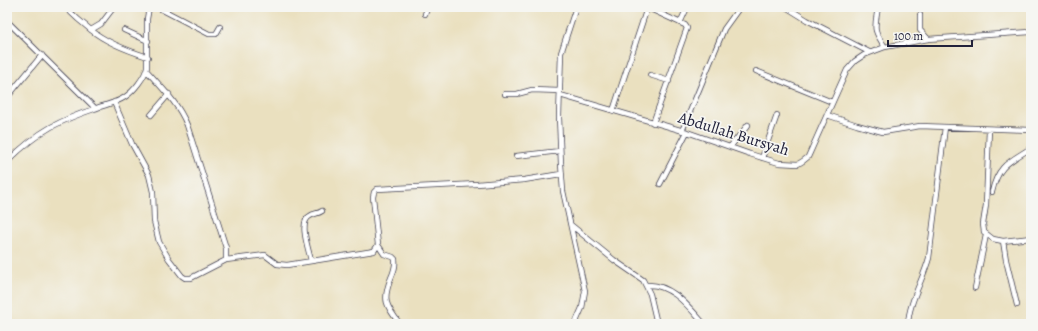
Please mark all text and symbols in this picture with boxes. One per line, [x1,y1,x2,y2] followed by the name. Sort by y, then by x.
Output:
[888,22,972,48] scale bar
[894,28,923,44] text: 100 m
[675,106,792,161] street label: Abdullah Bursyah

